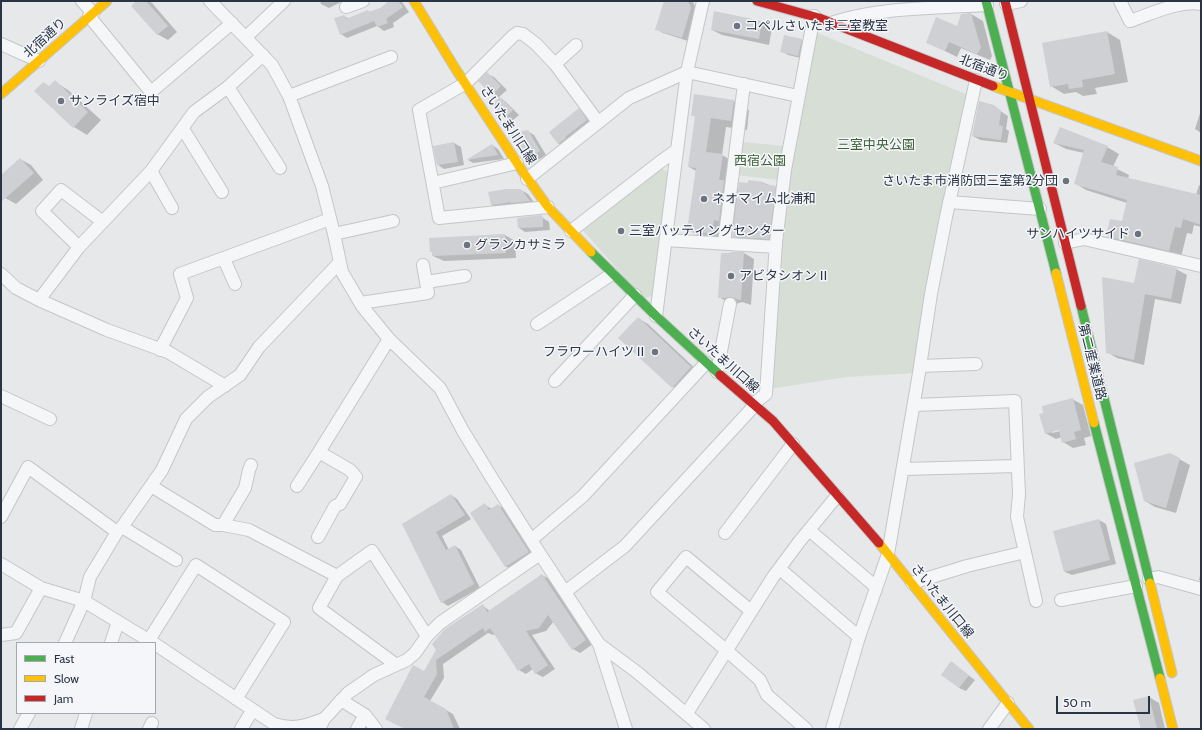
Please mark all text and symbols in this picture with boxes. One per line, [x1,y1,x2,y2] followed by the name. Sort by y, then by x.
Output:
[20,15,70,61] street label: 北宿通り
[745,18,888,34] place label: コペルさいたま三室教室
[732,21,742,31] marker: コペルさいたま三室教室
[957,51,1011,85] street label: 北宿通り
[477,83,539,167] street label: さいたま川口線
[69,93,160,109] place label: サンライズ宿中
[56,96,66,106] marker: サンライズ宿中
[837,137,915,153] park label: 三室中央公園
[734,153,786,169] park label: 西宿公園
[882,173,1058,189] place label: さいたま市消防団三室第2分団
[1061,176,1071,186] marker: さいたま市消防団三室第2分団
[712,191,816,207] place label: ネオマイム北浦和
[699,194,709,204] marker: ネオマイム北浦和
[629,223,785,239] place label: 三室バッティングセンター
[616,226,626,236] marker: 三室バッティングセンター
[1026,226,1130,242] place label: サンハイツサイド
[1133,229,1143,239] marker: サンハイツサイド
[475,237,566,253] place label: グランカサミラ
[462,240,472,250] marker: グランカサミラ
[739,268,830,284] place label: アビタシオンⅡ
[726,271,736,281] marker: アビタシオンⅡ
[1075,322,1109,402] street label: 第二産業道路
[684,324,762,396] street label: さいたま川口線
[543,344,647,360] place label: フラワーハイツⅡ
[650,347,660,357] marker: フラワーハイツⅡ
[907,561,977,641] street label: さいたま川口線
[16,642,156,714] legend
[54,651,74,666] text: Fast
[54,671,79,686] text: Slow
[1058,688,1152,714] scale bar
[54,691,73,706] text: Jam
[1063,695,1091,710] text: 50 m

